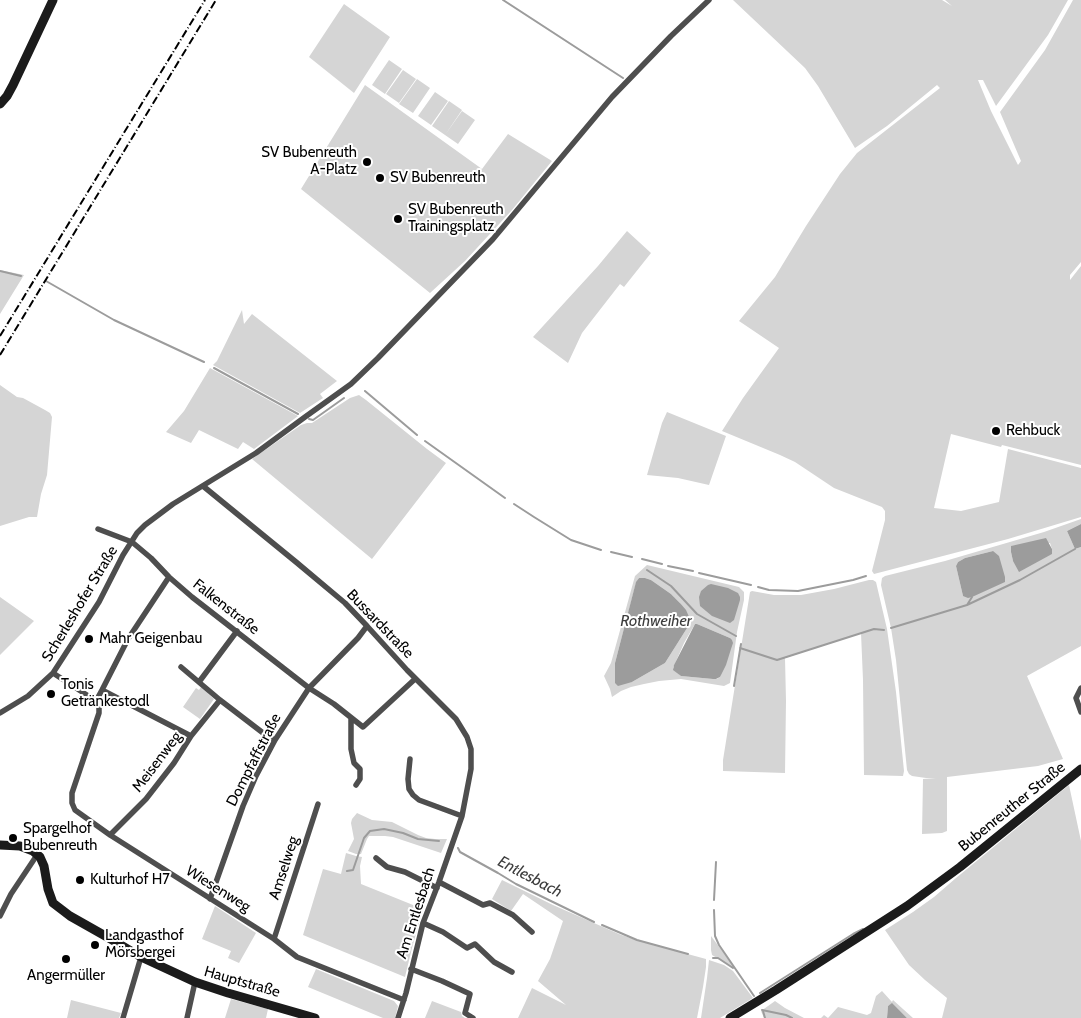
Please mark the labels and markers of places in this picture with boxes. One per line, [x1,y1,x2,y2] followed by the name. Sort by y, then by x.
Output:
[261,144,357,179] place label: SV Bubenreuth A-Platz
[361,156,373,168] marker: SV Bubenreuth A-Platz
[390,169,486,187] place label: SV Bubenreuth
[374,172,386,184] marker: SV Bubenreuth
[408,201,504,236] place label: SV Bubenreuth Trainingsplatz
[392,213,404,225] marker: SV Bubenreuth Trainingsplatz
[1006,422,1060,440] place label: Rehbuck
[990,425,1002,437] marker: Rehbuck
[99,630,202,648] place label: Mahr Geigenbau
[83,633,95,645] marker: Mahr Geigenbau
[61,676,149,711] place label: Tonis Getränkestodl
[45,688,57,700] marker: Tonis Getränkestodl
[23,820,97,855] place label: Spargelhof Bubenreuth
[7,832,19,844] marker: Spargelhof Bubenreuth
[90,871,170,889] place label: Kulturhof H7
[74,874,86,886] marker: Kulturhof H7
[105,927,184,962] place label: Landgasthof Mörsbergei
[89,939,101,951] marker: Landgasthof Mörsbergei
[60,953,72,965] marker: Angermüller
[27,967,105,985] place label: Angermüller

